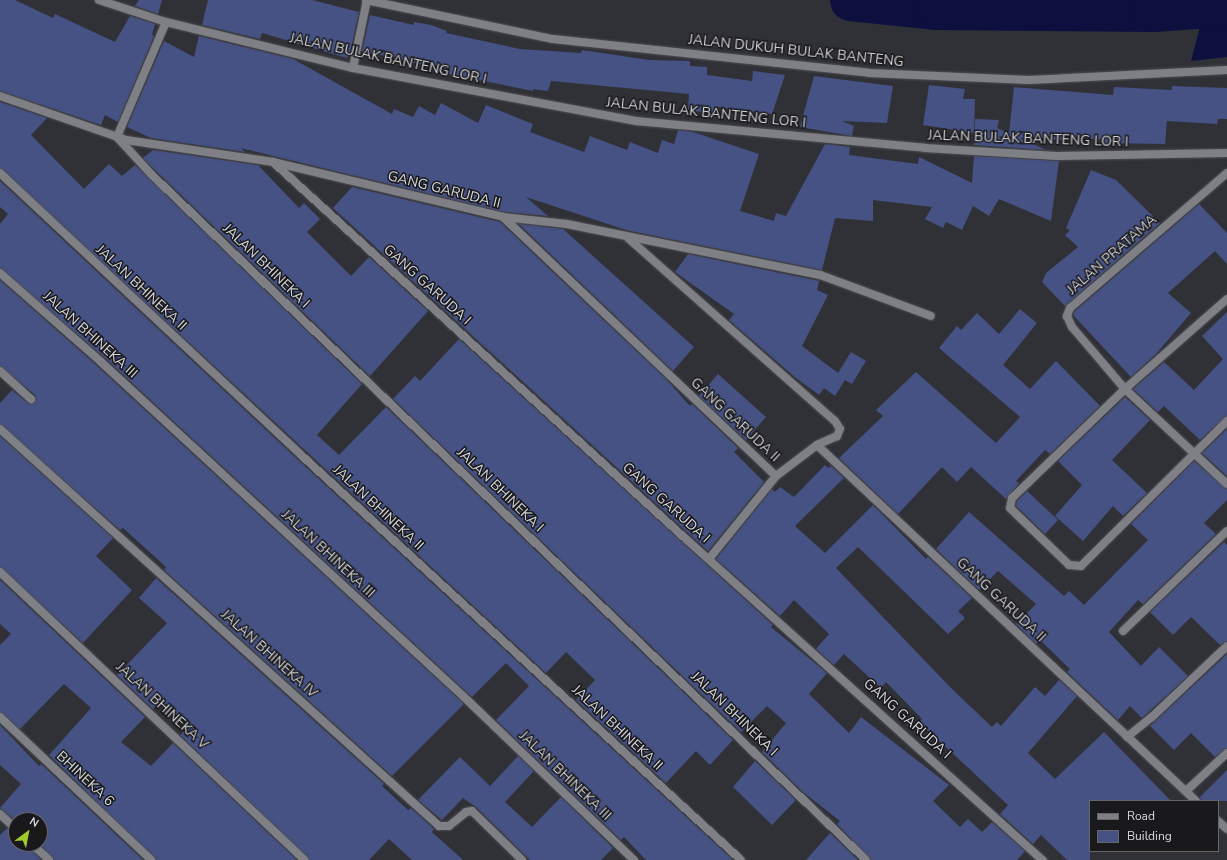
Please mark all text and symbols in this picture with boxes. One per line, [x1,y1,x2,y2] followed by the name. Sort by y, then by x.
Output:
[288,30,488,88] street label: JALAN BULAK BANTENG LOR I
[688,31,904,71] street label: JALAN DUKUH BULAK BANTENG
[605,94,807,132] street label: JALAN BULAK BANTENG LOR I
[927,127,1129,151] street label: JALAN BULAK BANTENG LOR I
[386,168,502,212] street label: GANG GARUDA II
[1064,212,1160,298] street label: JALAN PRATAMA
[219,220,313,312] street label: JALAN BHINEKA I
[380,241,474,329] street label: GANG GARUDA I
[92,242,190,334] street label: JALAN BHINEKA II
[39,288,141,382] street label: JALAN BHINEKA III
[687,374,783,466] street label: GANG GARUDA II
[453,444,547,536] street label: JALAN BHINEKA I
[619,459,713,547] street label: GANG GARUDA I
[329,462,427,554] street label: JALAN BHINEKA II
[278,506,378,602] street label: JALAN BHINEKA III
[953,554,1049,646] street label: GANG GARUDA II
[217,606,321,702] street label: JALAN BHINEKA IV
[112,659,212,753] street label: JALAN BHINEKA V
[687,668,781,760] street label: JALAN BHINEKA I
[860,675,954,763] street label: GANG GARUDA I
[568,682,666,774] street label: JALAN BHINEKA II
[516,728,614,824] street label: JALAN BHINEKA III
[53,748,117,810] street label: BHINEKA 6
[1089,800,1219,852] legend
[1127,808,1155,824] text: Road
[8,812,48,852] north arrow
[27,814,42,831] text: N
[1127,828,1172,844] text: Building

